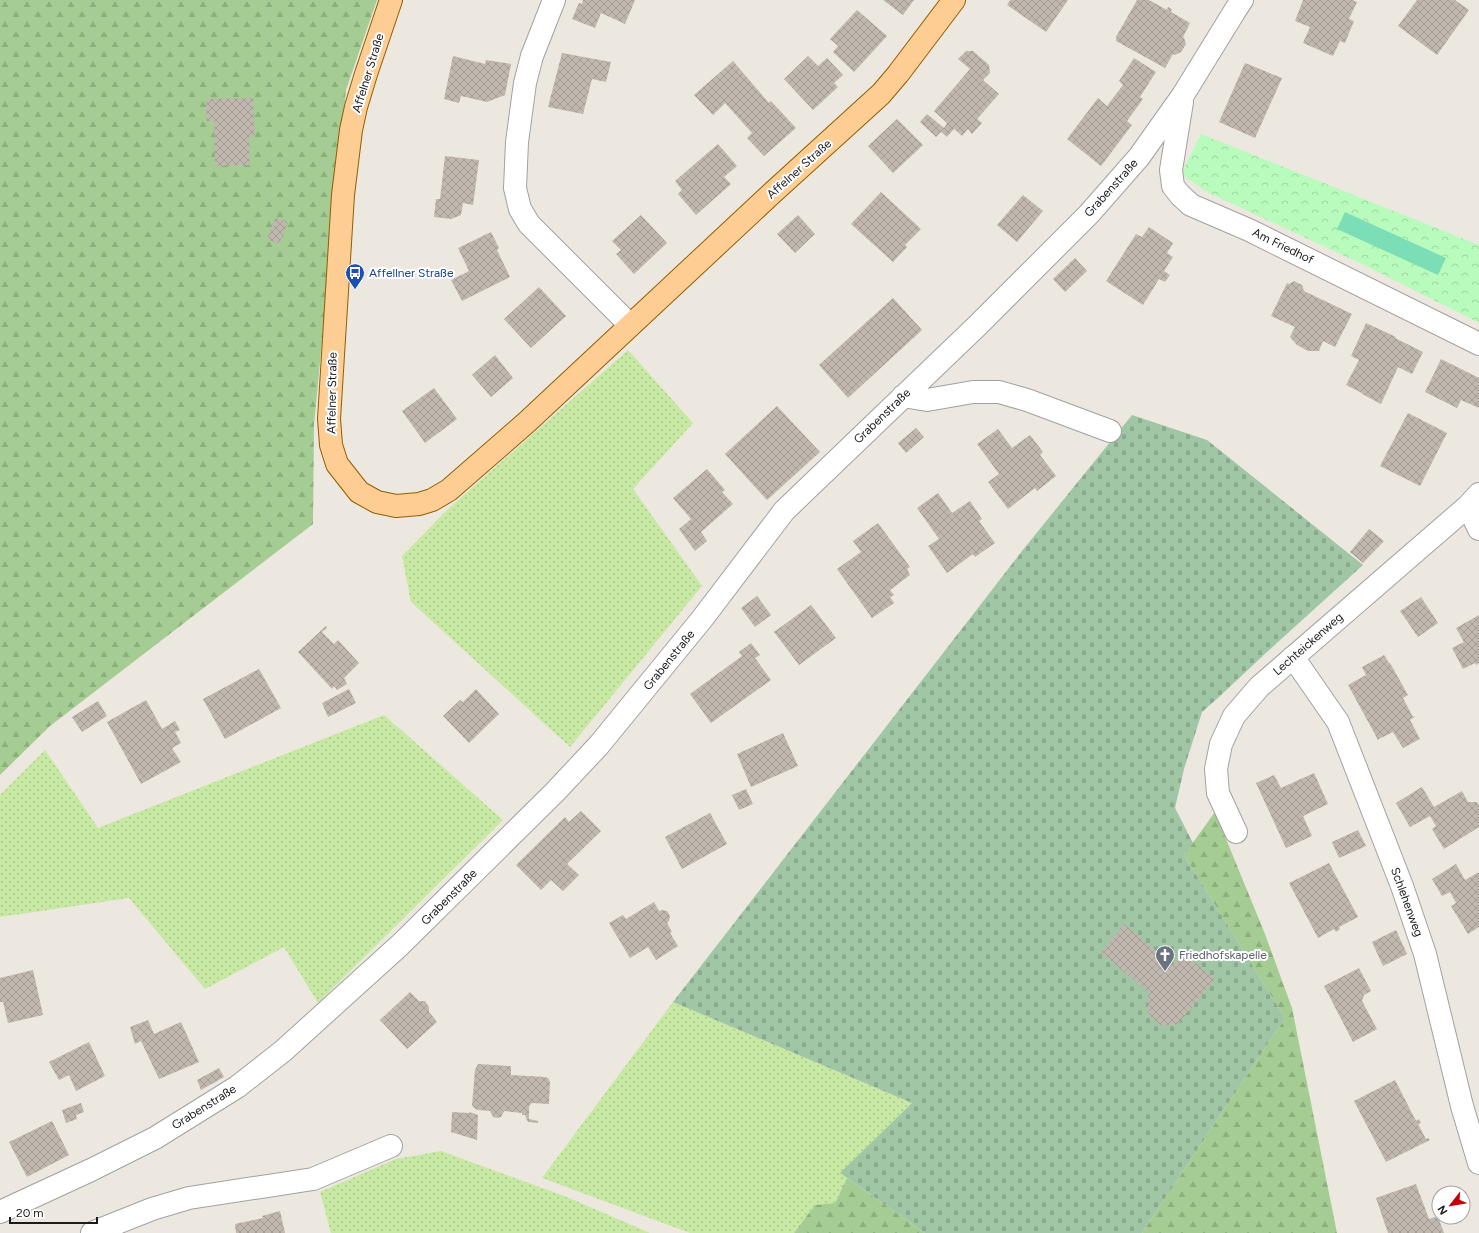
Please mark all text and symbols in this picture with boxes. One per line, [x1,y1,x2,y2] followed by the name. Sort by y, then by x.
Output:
[349,31,387,114] street label: Affelner Straße
[764,136,834,202] street label: Affelner Straße
[1081,156,1141,220] street label: Grabenstraße
[1250,225,1316,267] street label: Am Friedhof
[344,262,366,290] bus stop icon: Affellner Straße
[369,266,454,280] place label: Affellner Straße
[324,352,340,434] street label: Affelner Straße
[851,385,914,446] street label: Grabenstraße
[1270,610,1346,678] street label: Lechteickenweg
[641,627,698,693] street label: Grabenstraße
[418,866,480,928] street label: Grabenstraße
[1388,866,1426,938] street label: Schlehenweg
[1154,944,1176,972] church icon: Friedhofskapelle
[1179,948,1267,962] place label: Friedhofskapelle
[169,1081,239,1132] street label: Grabenstraße
[1431,1185,1471,1225] north arrow
[10,1199,97,1225] scale bar
[1435,1203,1451,1217] text: N
[16,1206,44,1220] text: 20 m

